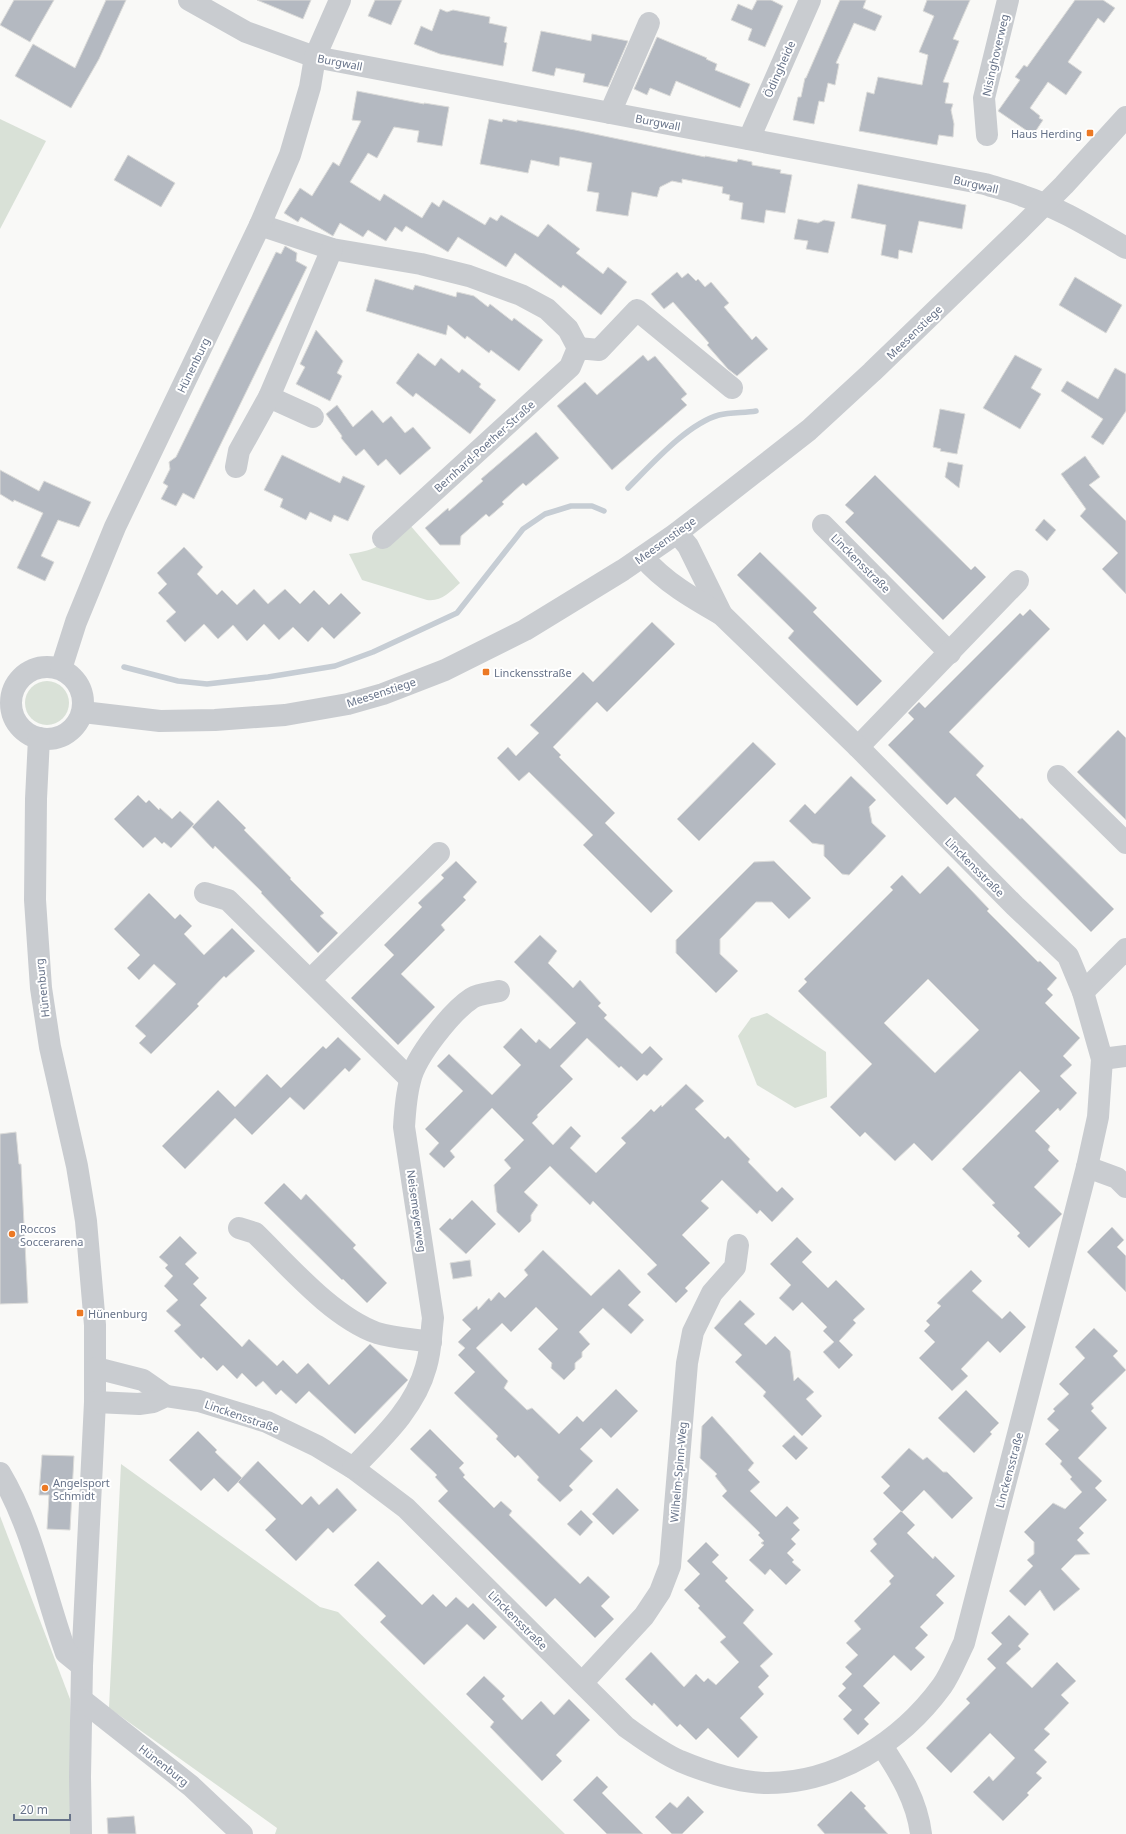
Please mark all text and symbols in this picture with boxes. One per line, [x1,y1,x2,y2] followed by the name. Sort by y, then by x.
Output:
[978,12,1012,98] street label: Nisinghoverweg
[760,38,798,100] street label: Ödingheide
[316,50,364,74] street label: Burgwall
[634,110,682,134] street label: Burgwall
[1011,126,1082,141] place label: Haus Herding
[1085,128,1095,138] marker: Haus Herding
[952,172,1000,196] street label: Burgwall
[883,302,945,362] street label: Meesenstiege
[173,335,213,395] street label: Hünenburg
[430,397,538,495] street label: Bernhard-Poether-Straße
[631,513,699,567] street label: Meesenstiege
[828,530,894,596] street label: Linckensstraße
[494,665,572,680] place label: Linckensstraße
[481,667,491,677] marker: Linckensstraße
[344,674,418,710] street label: Meesenstiege
[942,834,1008,900] street label: Linckensstraße
[31,958,53,1018] street label: Hünenburg
[404,1169,430,1253] street label: Neisemeyerweg
[20,1221,83,1249] place label: Roccos Soccerarena
[7,1229,17,1239] marker: Roccos Soccerarena
[88,1306,148,1321] place label: Hünenburg
[75,1308,85,1318] marker: Hünenburg
[203,1396,281,1436] street label: Linckensstraße
[666,1421,690,1523] street label: Wilhelm-Spinn-Weg
[992,1431,1026,1509] street label: Linckensstraße
[53,1475,110,1503] place label: Angelsport Schmidt
[40,1483,50,1493] marker: Angelsport Schmidt
[485,1587,551,1653] street label: Linckensstraße
[136,1741,192,1789] street label: Hünenburg
[14,1796,70,1822] scale bar
[20,1801,48,1818] text: 20 m

